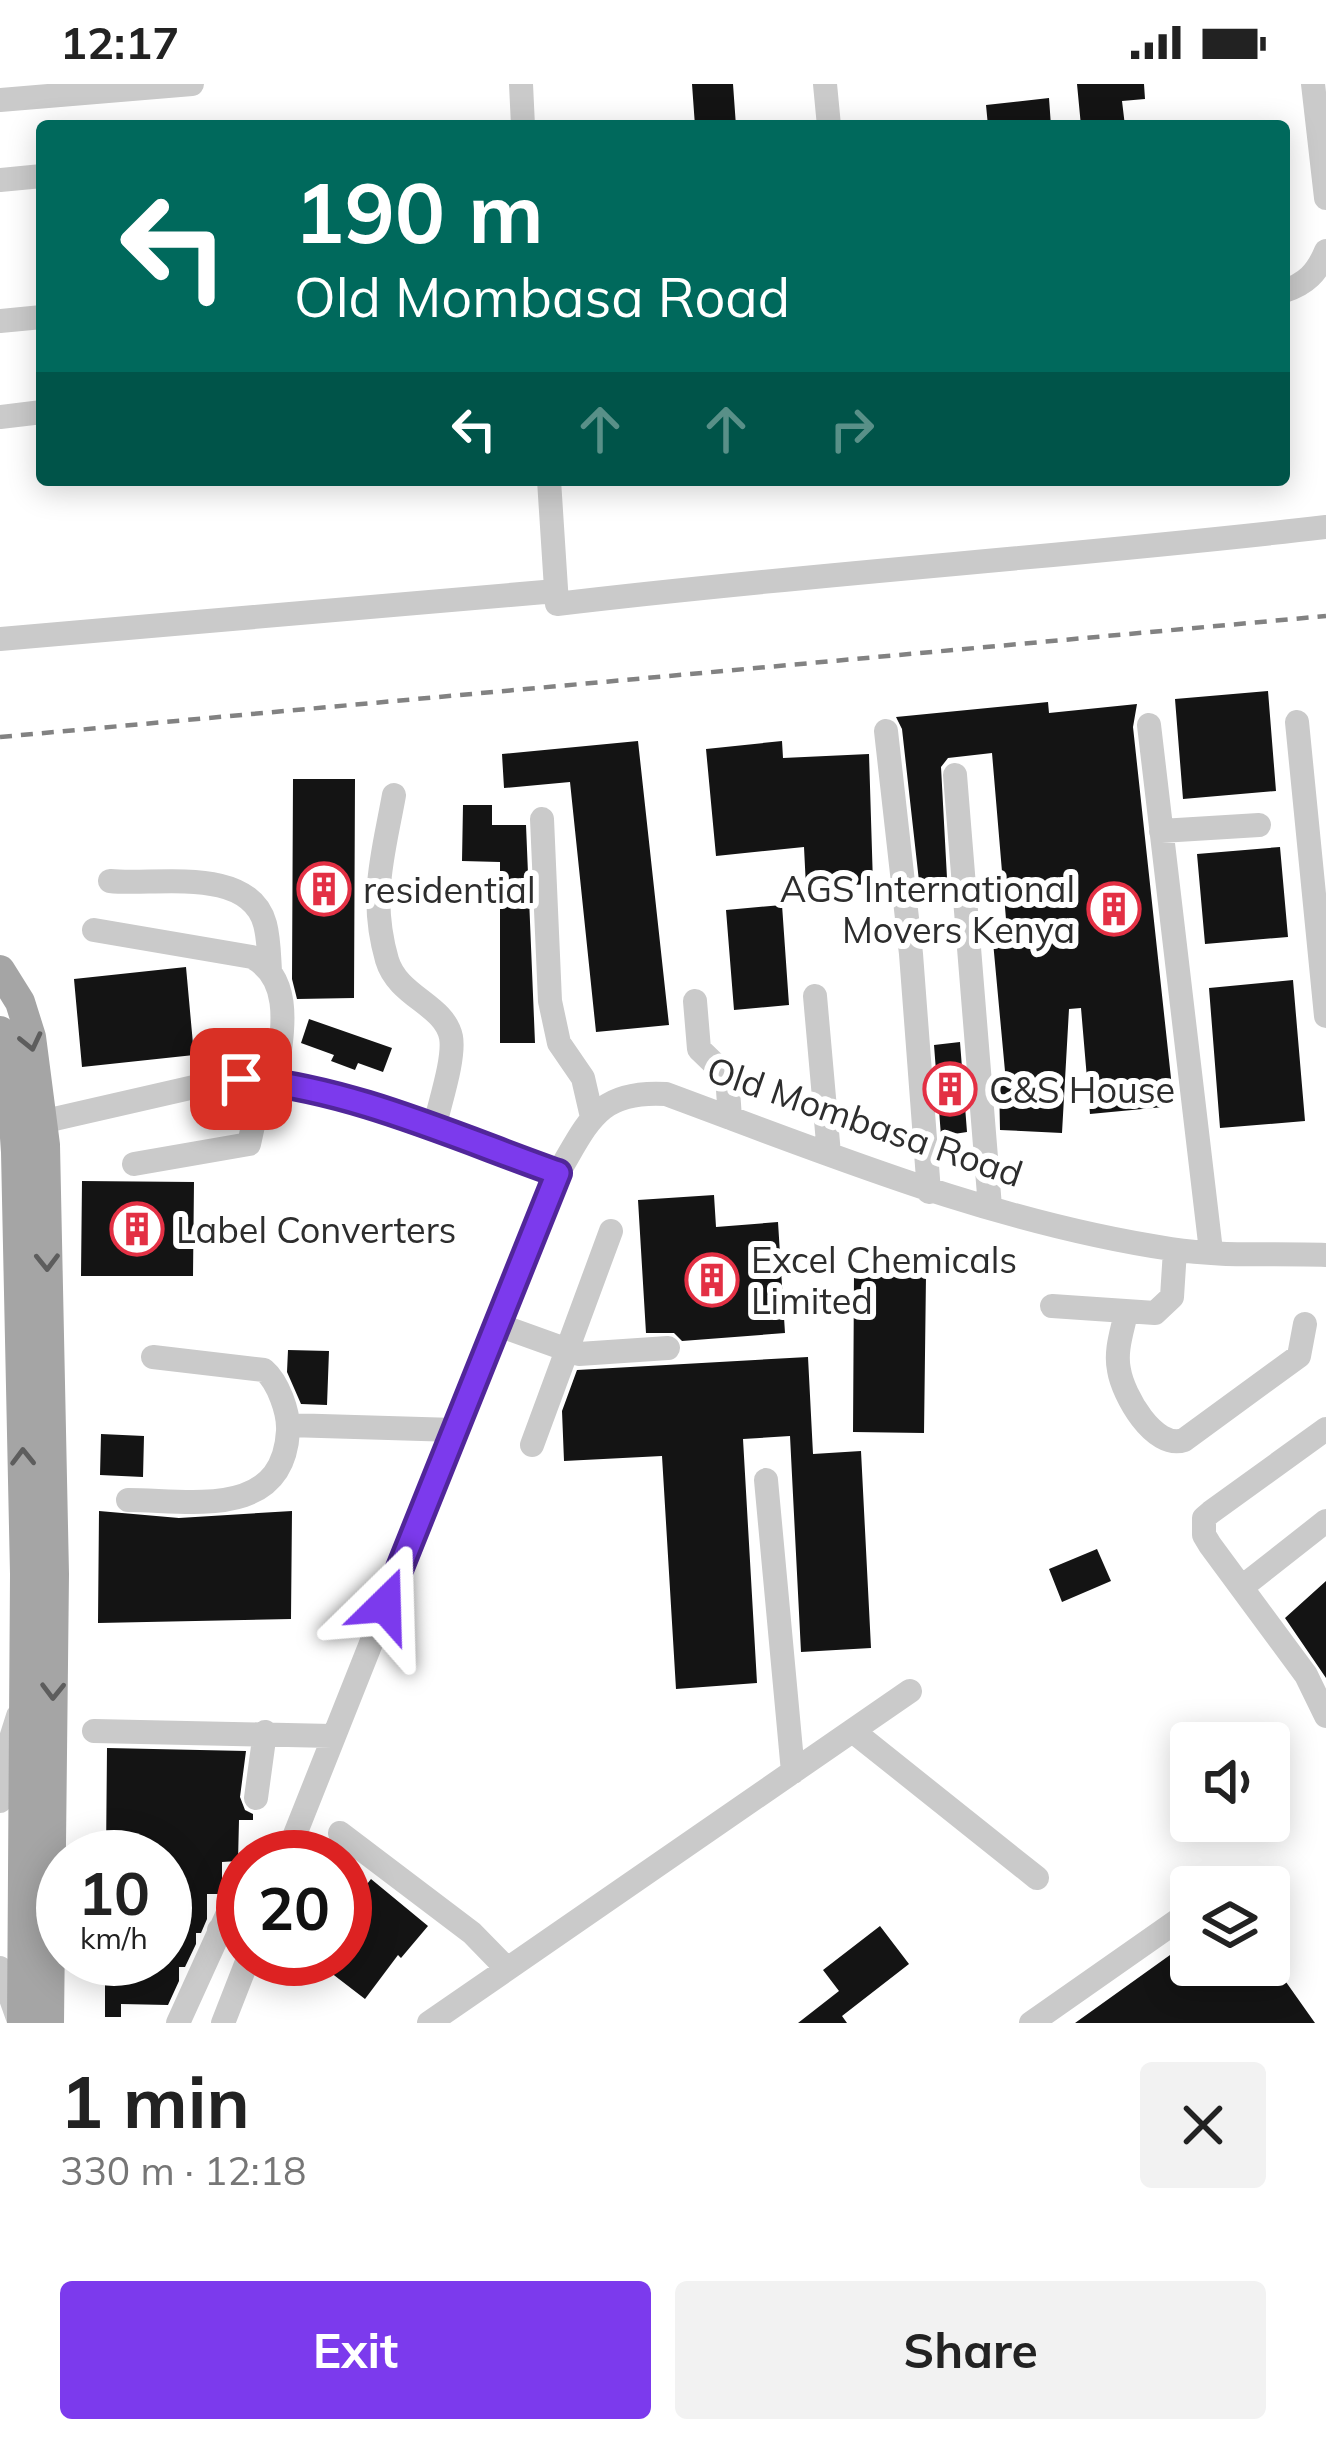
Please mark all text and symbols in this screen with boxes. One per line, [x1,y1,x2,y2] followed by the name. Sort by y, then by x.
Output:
[60,14,179,70] text: 12:17
[294,159,544,264] text: 190 m
[96,168,252,324] icon: left
[294,263,790,331] text: Old Mombasa Road
[441,396,507,462] icon: left
[567,396,633,462] icon: ahead
[693,396,759,462] icon: ahead
[819,396,885,462] icon: right
[296,861,352,917] building icon: residential
[780,866,1075,952] place label: AGS International Movers Kenya
[363,867,535,912] place label: residential
[1086,881,1142,937] building icon: AGS International Movers Kenya
[190,1028,292,1130] pin
[18,1032,43,1052] one-way arrow
[208,1046,274,1112] icon: arrive
[701,1046,1029,1196] street label: Old Mombasa Road
[922,1061,978,1117] building icon: C&S House
[989,1067,1175,1112] place label: C&S House
[109,1201,165,1257] building icon: Label Converters
[176,1207,456,1252] place label: Label Converters
[751,1237,1017,1323] place label: Excel Chemicals Limited
[684,1252,740,1308] building icon: Excel Chemicals Limited
[34,1253,60,1272] one-way arrow
[10,1447,36,1466] one-way arrow
[322,1542,448,1668] position arrow
[40,1682,66,1701] one-way arrow
[1170,1722,1290,1986] map controls
[1170,1722,1290,1842] button: sound
[216,1830,372,1986] speed limit sign: 20
[78,1855,150,1930] text: 10
[1170,1866,1290,1986] button: layers
[80,1919,148,1957] text: km/h
[60,2056,250,2146] text: 1 min
[1140,2062,1266,2188] button: close
[60,2146,306,2195] text: 330 m · 12:18
[60,2281,651,2419] button: Exit
[675,2281,1266,2419] button: Share

